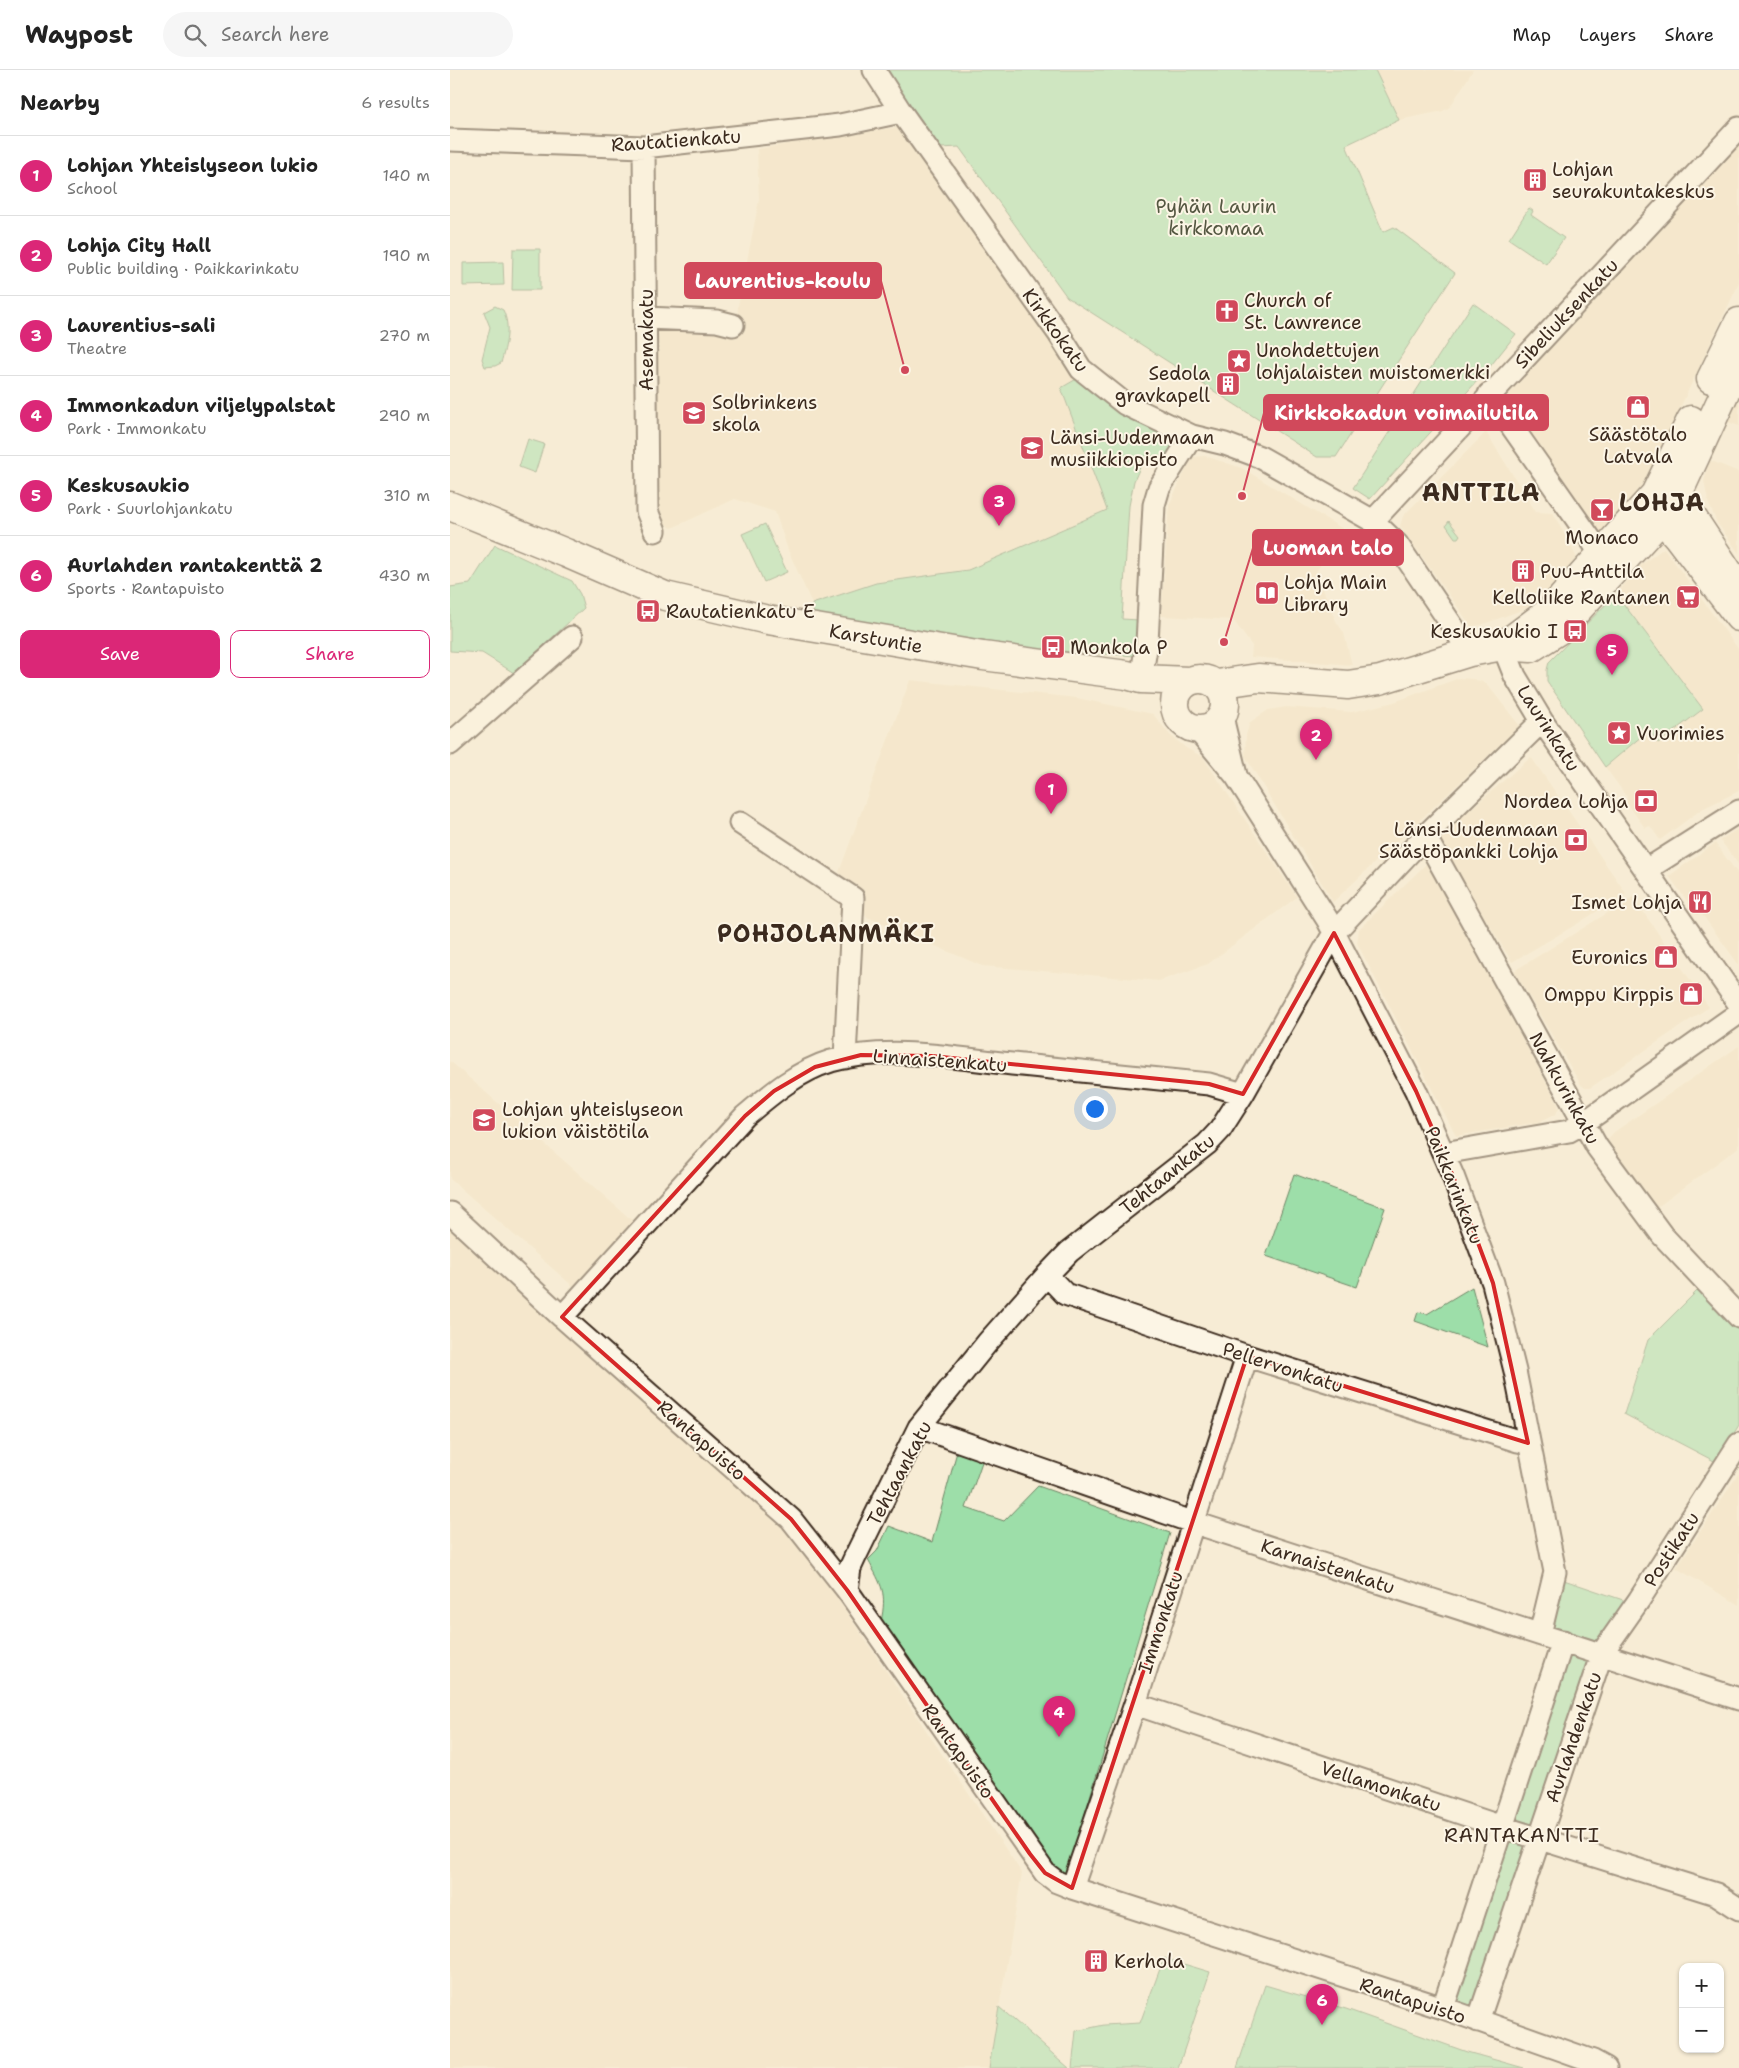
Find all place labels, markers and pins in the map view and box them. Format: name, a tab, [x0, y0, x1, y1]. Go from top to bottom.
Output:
place label: Lohjan seurakuntakeskus	[1552, 157, 1715, 204]
building icon: Lohjan seurakuntakeskus	[1522, 167, 1548, 193]
callout: Laurentius-koulu	[685, 263, 881, 298]
place label: Church of St. Lawrence	[1244, 288, 1362, 335]
church icon: Church of St. Lawrence	[1214, 298, 1240, 324]
place label: Unohdettujen lohjalaisten muistomerkki	[1256, 338, 1490, 385]
place icon: Unohdettujen lohjalaisten muistomerkki	[1226, 348, 1252, 374]
place label: Sedola gravkapell	[1115, 361, 1210, 408]
building icon: Sedola gravkapell	[1215, 371, 1241, 397]
place label: Solbrinkens skola	[712, 390, 817, 437]
shop icon: Säästötalo Latvala	[1625, 394, 1651, 420]
callout: Kirkkokadun voimailutila	[1264, 395, 1548, 430]
school or university icon: Solbrinkens skola	[681, 400, 707, 426]
place label: Säästötalo Latvala	[1589, 422, 1687, 469]
place label: Länsi-Uudenmaan musiikkiopisto	[1050, 425, 1214, 472]
school or university icon: Länsi-Uudenmaan musiikkiopisto	[1019, 435, 1045, 461]
pin: 3	[983, 485, 1015, 526]
bar icon: Monaco	[1589, 497, 1615, 523]
place label: Monaco	[1565, 525, 1639, 550]
callout: Luoman talo	[1253, 530, 1403, 565]
building icon: Puu-Anttila	[1510, 558, 1536, 584]
place label: Puu-Anttila	[1540, 559, 1644, 584]
place label: Lohja Main Library	[1284, 570, 1387, 617]
library icon: Lohja Main Library	[1254, 580, 1280, 606]
supermarket icon: Kelloliike Rantanen	[1675, 584, 1701, 610]
place label: Kelloliike Rantanen	[1492, 585, 1670, 610]
bus stop icon: Rautatienkatu E	[635, 598, 661, 624]
place label: Rautatienkatu E	[666, 599, 815, 624]
bus stop icon: Keskusaukio I	[1562, 618, 1588, 644]
place label: Keskusaukio I	[1430, 619, 1558, 644]
bus stop icon: Monkola P	[1040, 634, 1066, 660]
pin: 5	[1596, 634, 1628, 675]
place label: Monkola P	[1070, 635, 1168, 660]
pin: 2	[1300, 719, 1332, 760]
place icon: Vuorimies	[1606, 720, 1632, 746]
place label: Vuorimies	[1636, 721, 1725, 746]
pin: 1	[1035, 773, 1067, 814]
bank icon: Nordea Lohja	[1633, 788, 1659, 814]
place label: Nordea Lohja	[1504, 789, 1628, 814]
place label: Länsi-Uudenmaan Säästöpankki Lohja	[1379, 817, 1558, 864]
bank icon: Länsi-Uudenmaan Säästöpankki Lohja	[1563, 827, 1589, 853]
restaurant icon: Ismet Lohja	[1687, 889, 1713, 915]
place label: Ismet Lohja	[1572, 890, 1682, 915]
shop icon: Euronics	[1653, 944, 1679, 970]
place label: Euronics	[1571, 945, 1648, 970]
shop icon: Omppu Kirppis	[1678, 981, 1704, 1007]
place label: Omppu Kirppis	[1544, 982, 1674, 1007]
place label: Lohjan yhteislyseon lukion väistötila	[502, 1097, 683, 1144]
school or university icon: Lohjan yhteislyseon lukion väistötila	[471, 1107, 497, 1133]
pin: 4	[1043, 1696, 1075, 1737]
building icon: Kerhola	[1083, 1948, 1109, 1974]
place label: Kerhola	[1114, 1949, 1185, 1974]
pin: 6	[1306, 1984, 1338, 2025]

